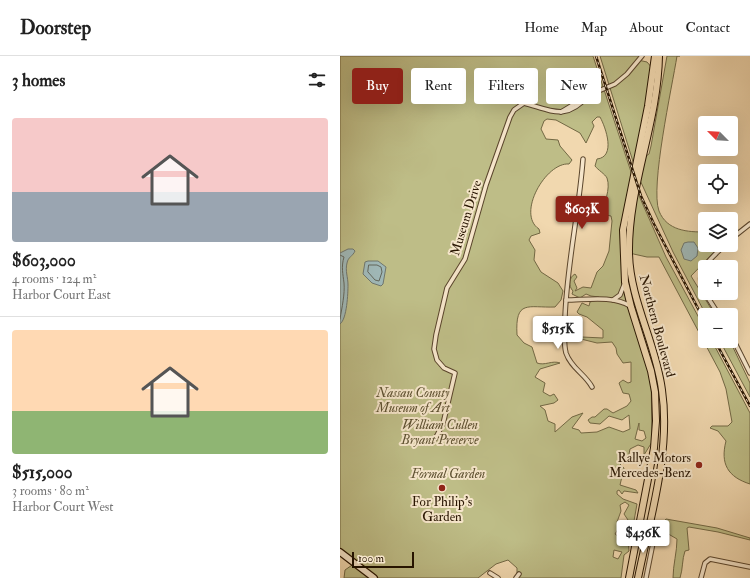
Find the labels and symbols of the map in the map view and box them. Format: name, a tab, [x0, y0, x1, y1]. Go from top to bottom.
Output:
north arrow	[698, 116, 738, 156]
street label: Museum Drive	[447, 178, 485, 258]
pin: $603K	[554, 196, 610, 230]
street label: Northern Boulevard	[636, 273, 679, 380]
pin: $515K	[530, 316, 586, 350]
park label: Nassau County Museum of Art	[375, 385, 451, 416]
park label: William Cullen Bryant Preserve	[400, 417, 479, 448]
place label: Rallye Motors Mercedes-Benz	[609, 450, 692, 481]
marker: Rallye Motors Mercedes-Benz	[694, 460, 704, 470]
park label: Formal Garden	[410, 466, 485, 482]
marker: For Philip's Garden	[437, 483, 447, 493]
place label: For Philip's Garden	[412, 494, 473, 525]
pin: $436K	[615, 520, 671, 554]
scale bar	[352, 550, 414, 569]

